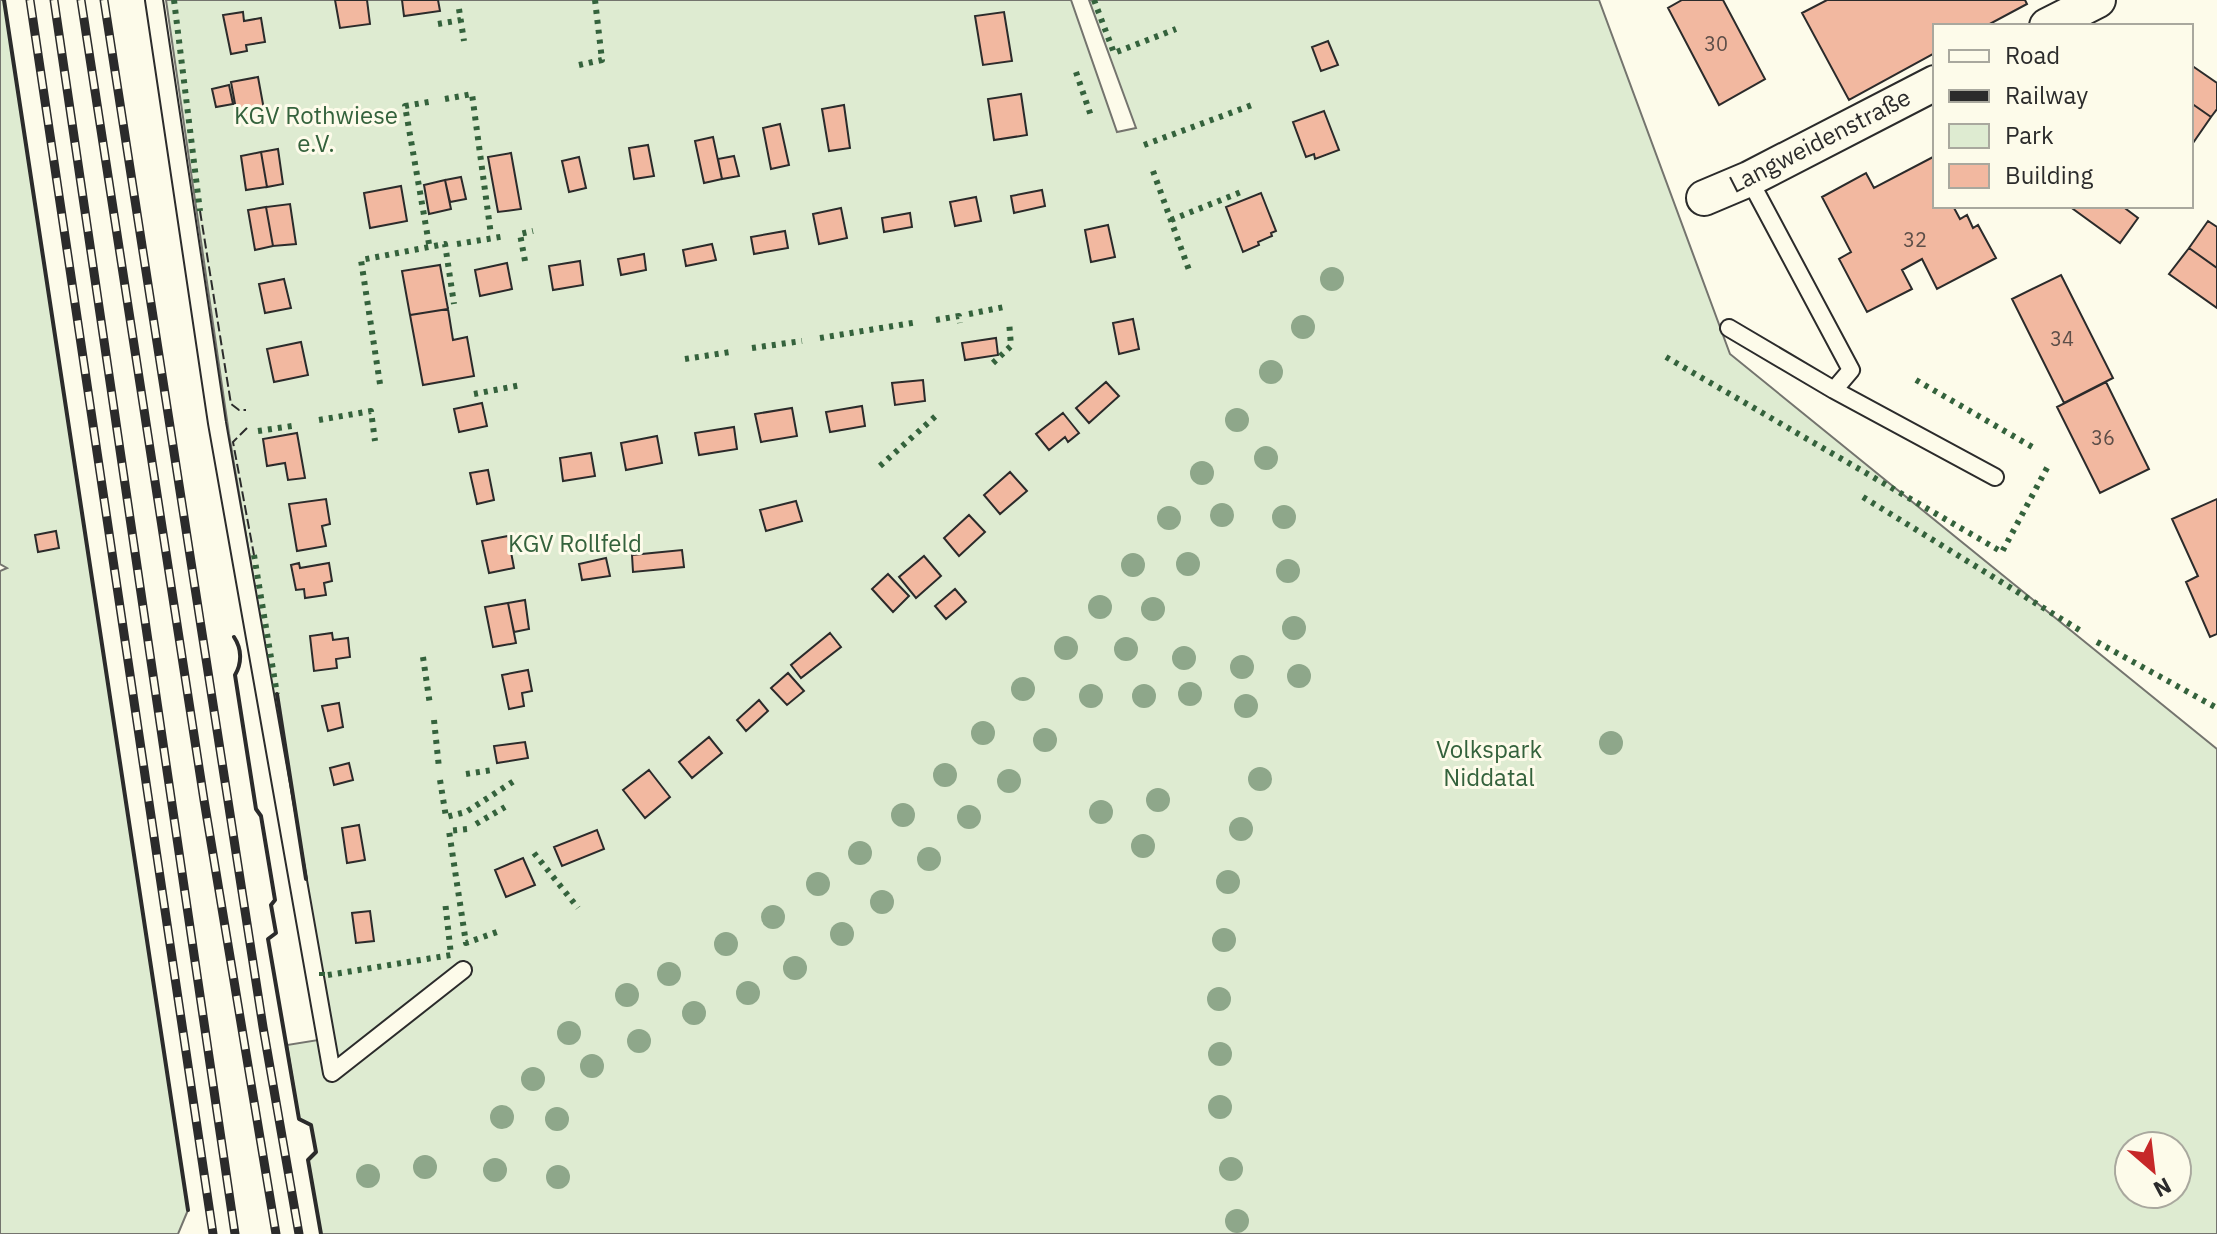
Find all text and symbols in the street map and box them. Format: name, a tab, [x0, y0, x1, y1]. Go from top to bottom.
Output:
legend	[1933, 24, 2193, 208]
house number: 30	[1704, 30, 1728, 57]
text: Road	[2005, 39, 2060, 71]
text: Railway	[2005, 79, 2088, 111]
street label: Langweidenstraße	[1723, 81, 1916, 200]
park label: KGV Rothwiese e.V.	[234, 99, 398, 159]
text: Park	[2005, 119, 2054, 151]
text: Building	[2005, 159, 2093, 191]
house number: 32	[1903, 226, 1927, 253]
house number: 34	[2050, 325, 2074, 352]
house number: 36	[2091, 424, 2115, 451]
park label: KGV Rollfeld	[508, 527, 642, 559]
park label: Volkspark Niddatal	[1436, 733, 1542, 793]
north arrow	[2113, 1130, 2193, 1210]
text: N	[2149, 1172, 2176, 1205]

